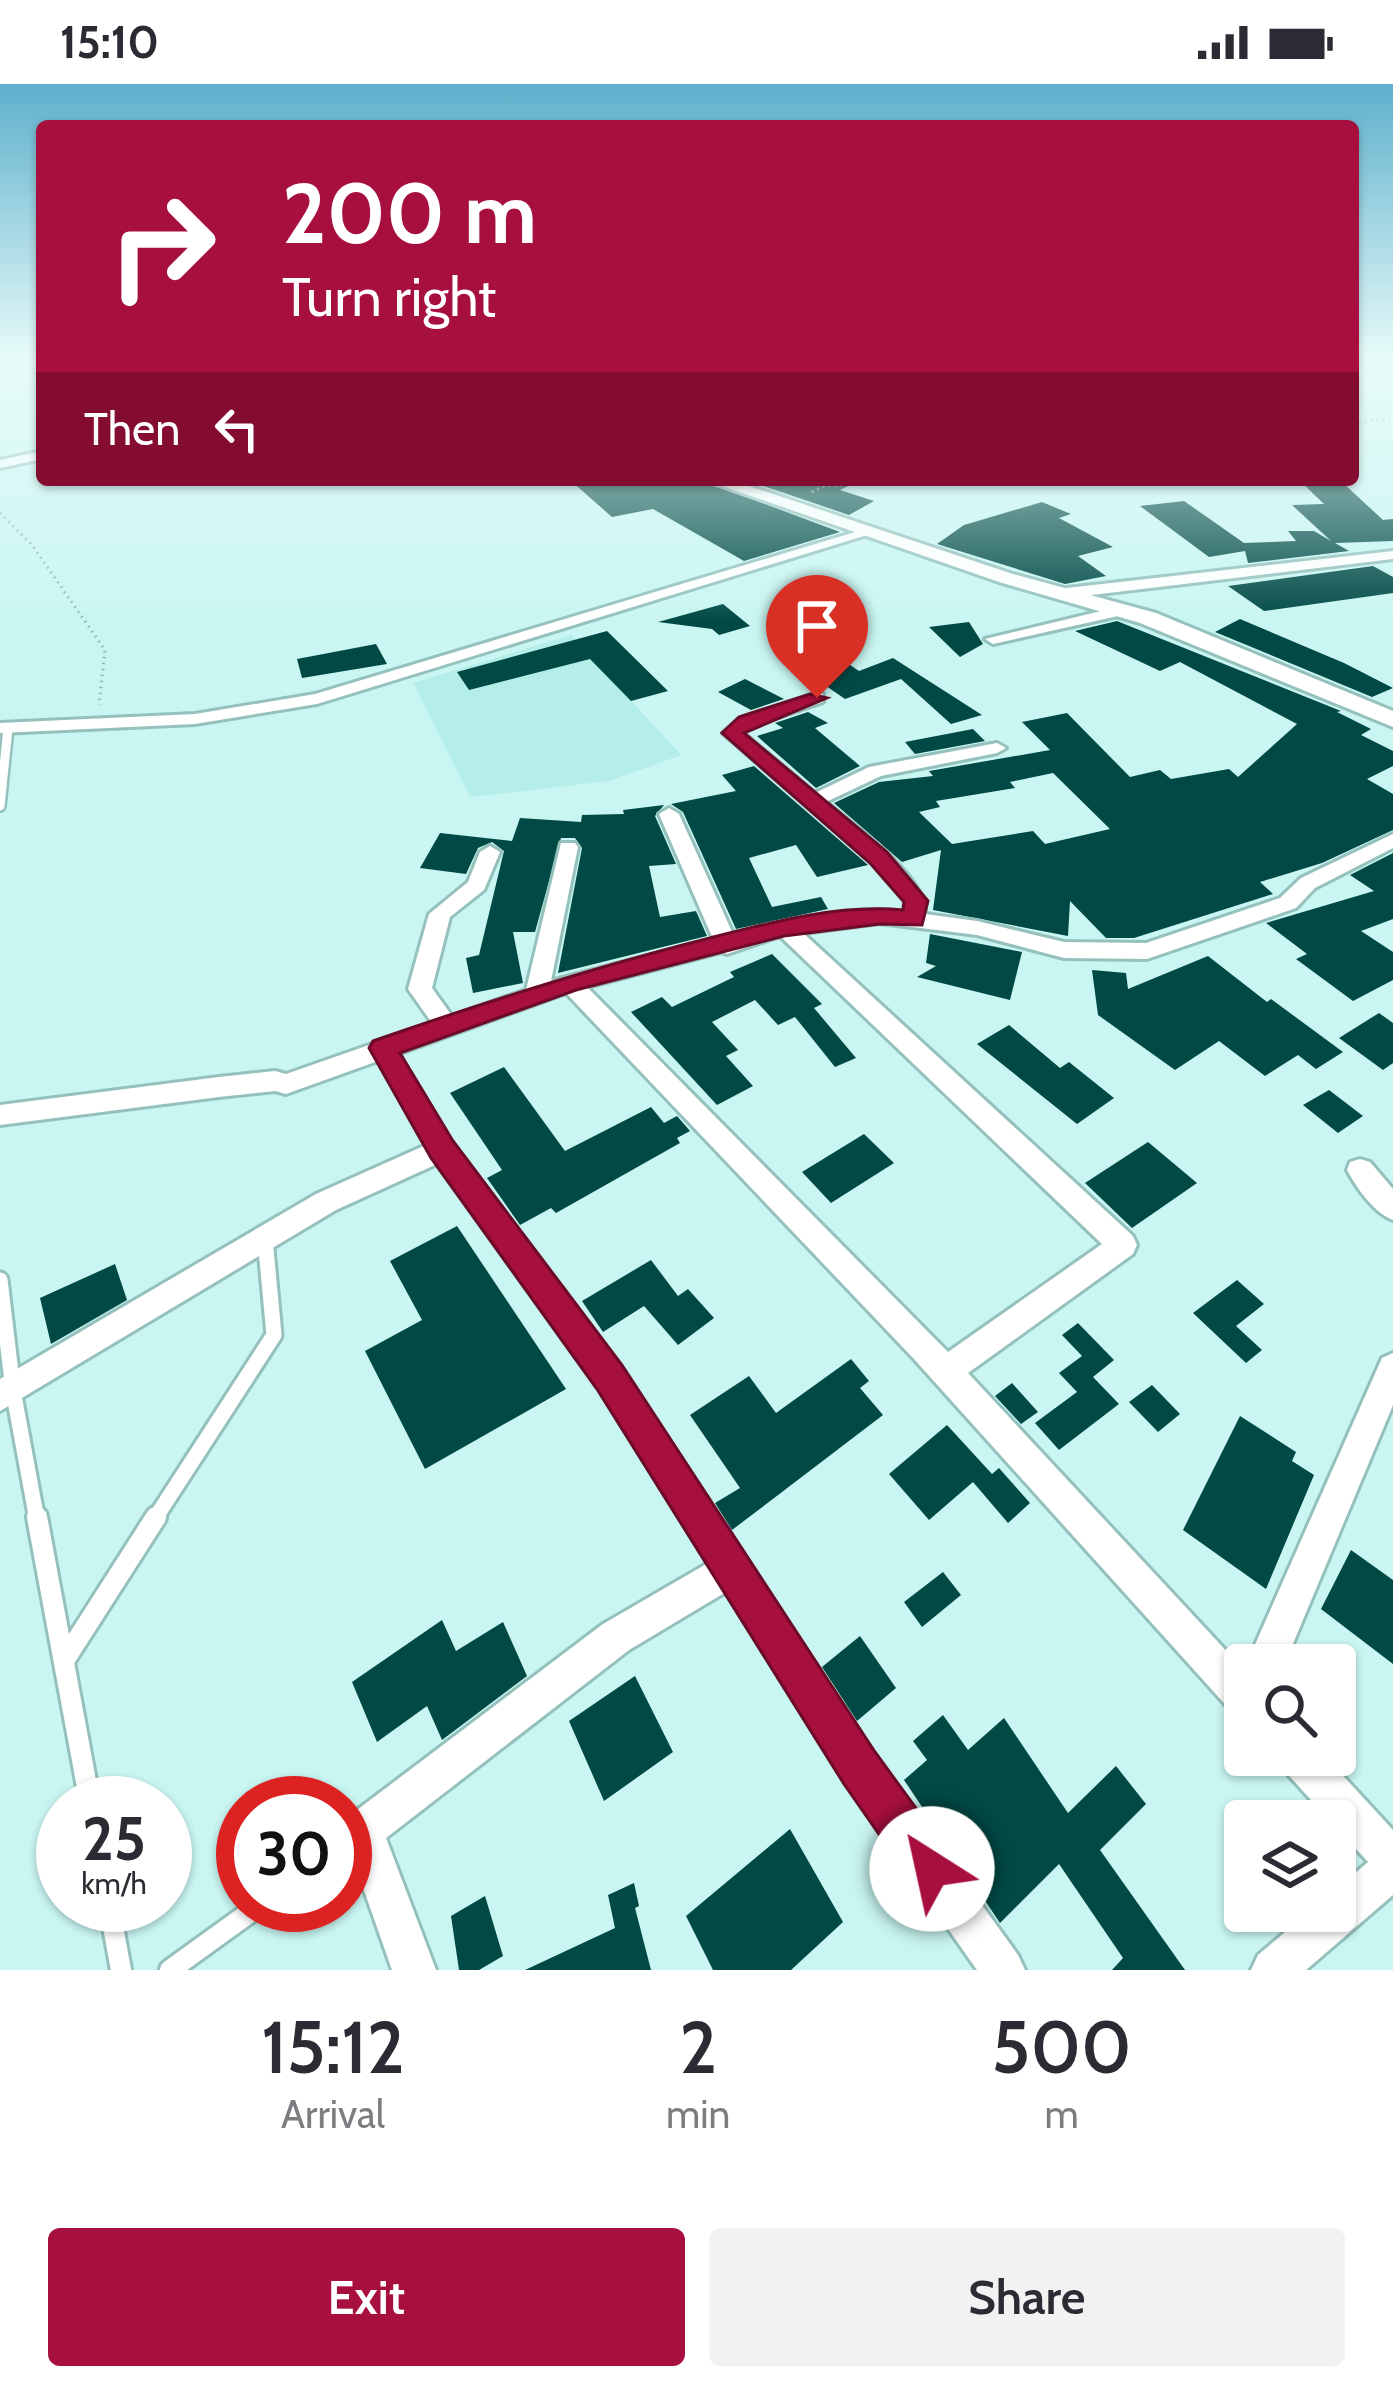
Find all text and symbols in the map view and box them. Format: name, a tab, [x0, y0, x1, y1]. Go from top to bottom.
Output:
text: 15:10	[60, 15, 159, 69]
text: 200 m	[282, 162, 537, 264]
icon: right	[84, 168, 240, 324]
text: Turn right	[282, 264, 496, 330]
icon: left	[204, 396, 270, 462]
text: Then	[84, 402, 180, 456]
pin	[766, 575, 868, 698]
icon: arrive	[784, 593, 850, 659]
map controls	[1224, 1644, 1356, 1932]
button: search	[1224, 1644, 1356, 1776]
speed limit sign: 30	[216, 1776, 372, 1932]
button: layers	[1224, 1800, 1356, 1932]
text: 25	[82, 1802, 146, 1875]
position arrow	[869, 1806, 995, 1932]
text: km/h	[81, 1865, 147, 1902]
text: 15:12	[261, 2004, 405, 2091]
text: 2	[679, 2004, 717, 2091]
text: 500	[992, 2004, 1132, 2091]
text: Arrival	[281, 2090, 385, 2138]
text: min	[666, 2090, 730, 2138]
text: m	[1045, 2090, 1079, 2138]
button: Exit	[48, 2228, 685, 2366]
button: Share	[709, 2228, 1345, 2366]

